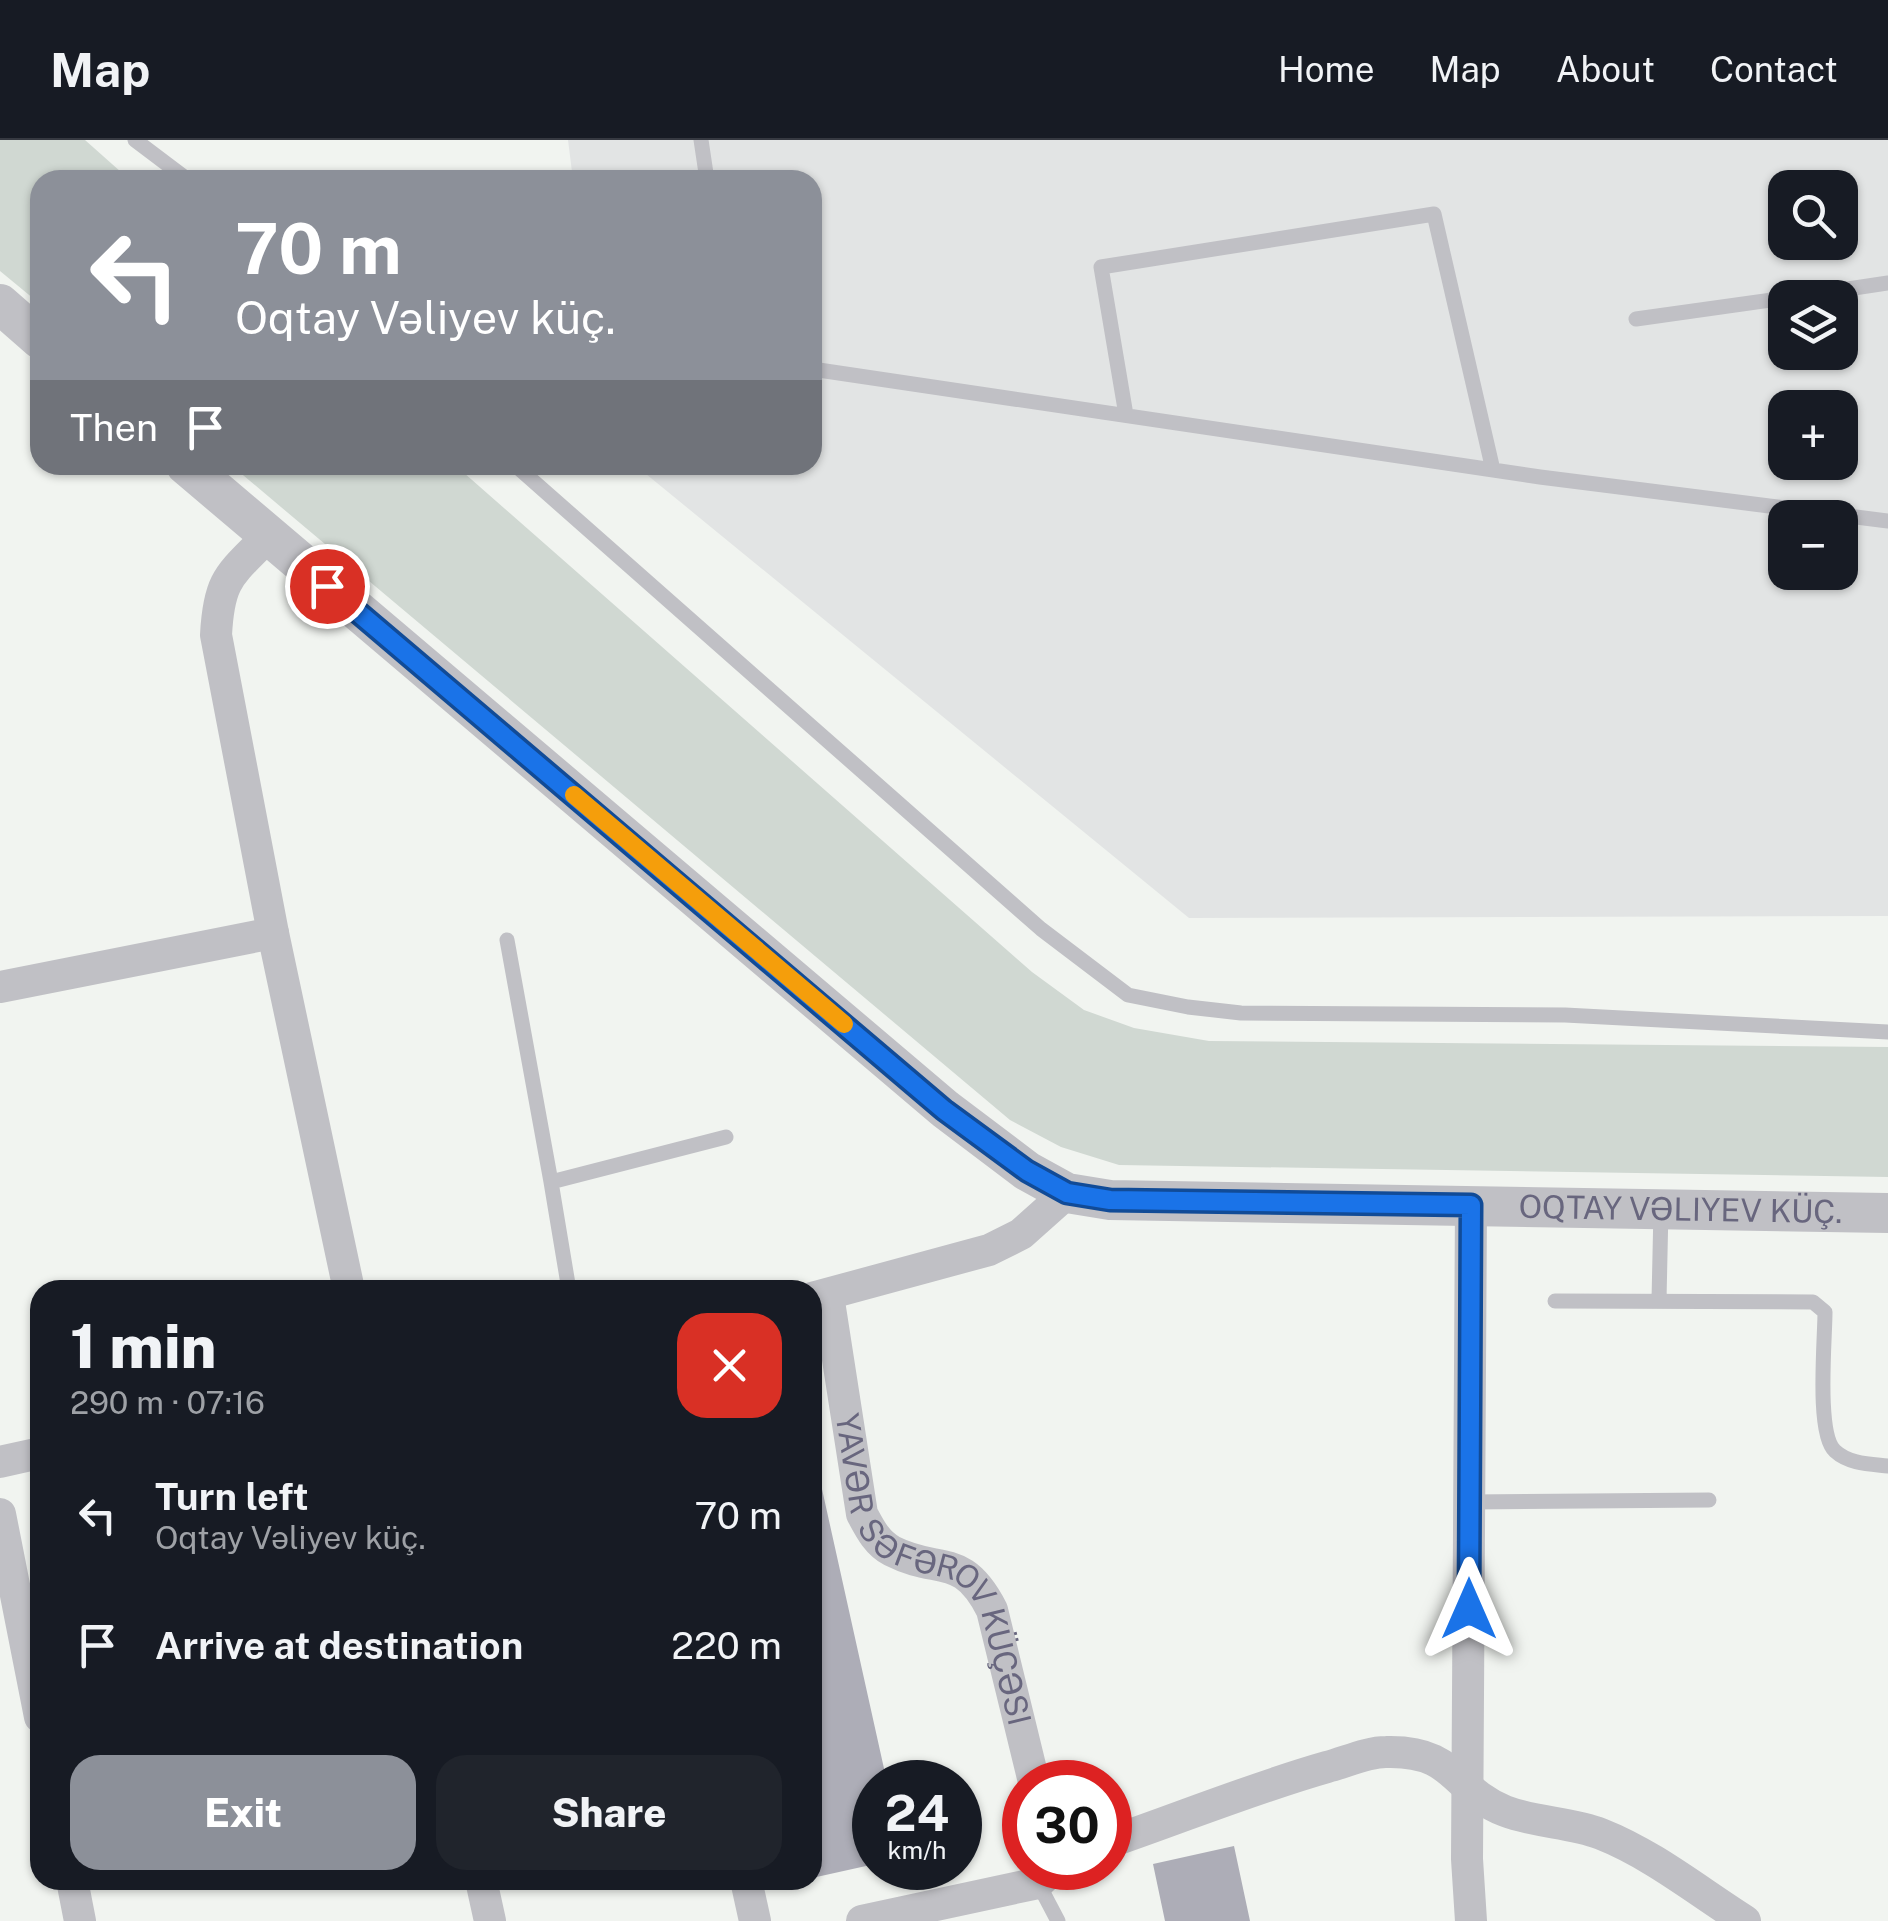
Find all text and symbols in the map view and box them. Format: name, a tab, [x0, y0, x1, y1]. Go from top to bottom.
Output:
text: Map	[50, 41, 150, 98]
text: Home	[1278, 49, 1375, 90]
text: Map	[1430, 49, 1501, 90]
text: About	[1556, 49, 1655, 90]
text: Contact	[1710, 49, 1838, 90]
map controls	[1768, 170, 1858, 590]
button: search	[1768, 170, 1858, 260]
text: 70 m	[235, 207, 402, 290]
icon: left	[70, 210, 200, 340]
button: layers	[1768, 280, 1858, 370]
text: Oqtay Vəliyev küç.	[235, 291, 616, 344]
button: +	[1768, 390, 1858, 480]
icon: arrive	[178, 400, 233, 455]
text: Then	[70, 405, 158, 450]
button: −	[1768, 500, 1858, 590]
pin	[285, 544, 370, 629]
icon: arrive	[300, 559, 355, 614]
street label: OQTAY VƏLIYEV KÜÇ.	[1518, 1188, 1843, 1230]
text: 1 min	[70, 1311, 217, 1382]
button: close	[677, 1313, 782, 1418]
text: 290 m · 07:16	[70, 1384, 265, 1421]
street label: YAVƏR SƏFƏROV KÜÇƏSI	[829, 1411, 1038, 1729]
text: Turn left	[155, 1474, 309, 1519]
icon: left	[70, 1488, 125, 1543]
text: 70 m	[695, 1493, 782, 1538]
text: Oqtay Vəliyev küç.	[155, 1519, 426, 1556]
position arrow	[1417, 1557, 1521, 1661]
icon: arrive	[70, 1618, 125, 1673]
text: Arrive at destination	[155, 1623, 523, 1668]
text: 220 m	[671, 1623, 782, 1668]
button: Exit	[70, 1755, 416, 1870]
button: Share	[436, 1755, 782, 1870]
speed limit sign: 30	[1002, 1760, 1132, 1890]
text: 24	[885, 1783, 949, 1842]
text: km/h	[888, 1835, 946, 1865]

